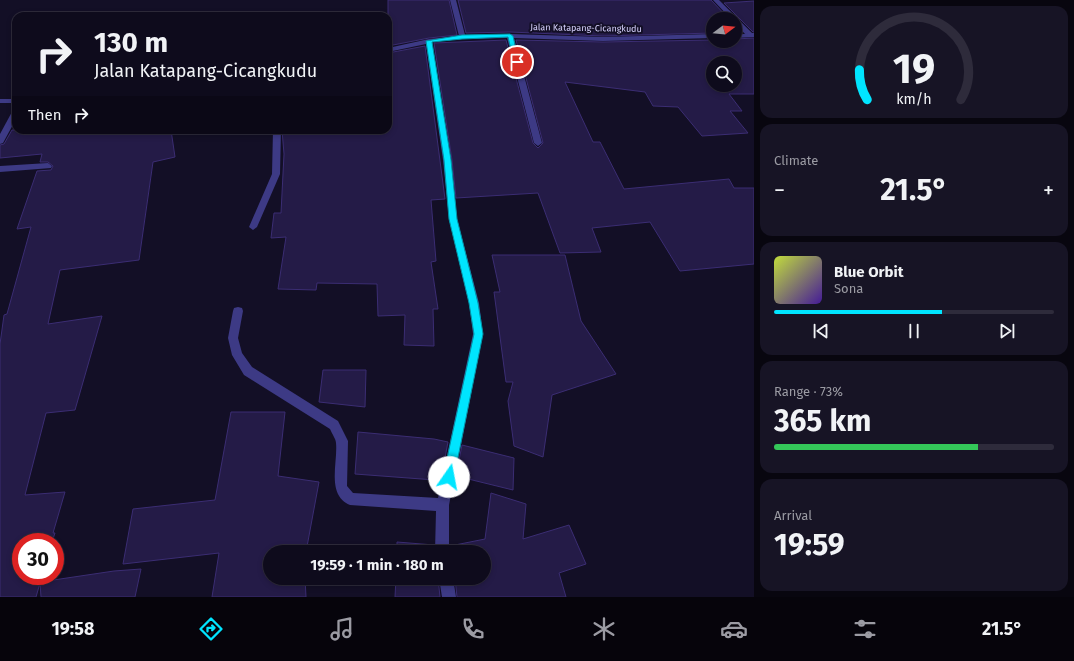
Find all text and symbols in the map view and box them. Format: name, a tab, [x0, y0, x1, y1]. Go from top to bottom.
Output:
north arrow	[706, 12, 742, 48]
map controls	[706, 12, 742, 92]
street label: Jalan Katapang-Cicangkudu	[530, 22, 642, 34]
text: 130 m	[94, 26, 168, 59]
icon: right	[28, 28, 80, 80]
text: 19	[893, 44, 935, 94]
pin	[500, 45, 534, 79]
icon: arrive	[506, 51, 528, 73]
button: search	[706, 56, 742, 92]
text: Jalan Katapang-Cicangkudu	[94, 60, 317, 82]
text: km/h	[896, 91, 932, 108]
icon: right	[70, 104, 92, 126]
text: Then	[28, 106, 62, 124]
text: Climate	[774, 153, 818, 168]
text: 21.5°	[880, 172, 948, 208]
text: −	[774, 177, 785, 204]
text: +	[1043, 177, 1054, 204]
text: Blue Orbit	[834, 263, 903, 281]
text: Sona	[834, 281, 863, 296]
icon: previous	[810, 320, 832, 342]
icon: pause	[903, 320, 925, 342]
icon: next	[996, 320, 1018, 342]
text: Range · 73%	[774, 384, 843, 399]
text: 365 km	[774, 403, 871, 439]
position arrow	[428, 456, 470, 498]
text: Arrival	[774, 508, 812, 523]
text: 19:59	[774, 527, 845, 563]
speed limit sign: 30	[12, 533, 64, 585]
text: 19:59 · 1 min · 180 m	[310, 556, 444, 574]
icon: directions	[197, 615, 225, 643]
icon: music	[328, 615, 356, 643]
icon: phone	[459, 615, 487, 643]
icon: climate	[590, 615, 618, 643]
icon: car	[720, 615, 748, 643]
icon: filters	[851, 615, 879, 643]
text: 19:58	[51, 618, 94, 640]
text: 21.5°	[982, 618, 1023, 640]

